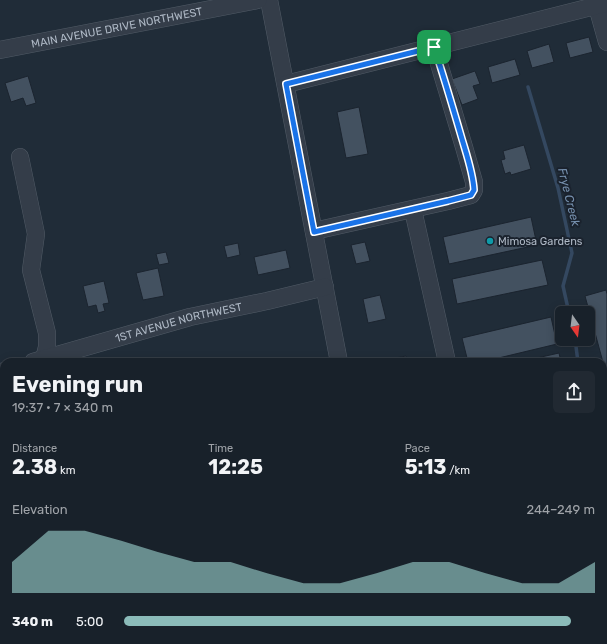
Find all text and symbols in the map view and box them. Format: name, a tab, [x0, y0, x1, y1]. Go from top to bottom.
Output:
street label: MAIN AVENUE DRIVE NORTHWEST	[30, 5, 204, 51]
pin	[417, 30, 451, 64]
icon: arrive	[423, 36, 445, 58]
water label: Frye Creek	[555, 166, 583, 228]
place label: Mimosa Gardens	[498, 235, 583, 248]
marker: Mimosa Gardens	[485, 236, 495, 246]
street label: 1ST AVENUE NORTHWEST	[114, 300, 244, 345]
north arrow	[555, 306, 595, 346]
map controls	[555, 306, 595, 346]
text: Evening run	[12, 371, 143, 398]
button: share	[553, 371, 595, 413]
text: 19:37 · 7 × 340 m	[12, 400, 113, 415]
text: Distance	[12, 442, 57, 455]
text: Time	[208, 442, 233, 455]
text: Pace	[405, 442, 430, 455]
text: 2.38	[12, 455, 57, 479]
text: 12:25	[208, 455, 263, 479]
text: 5:13	[405, 455, 447, 479]
text: km	[57, 464, 76, 477]
text: /km	[447, 464, 470, 477]
text: Elevation	[12, 502, 68, 517]
text: 244–249 m	[526, 502, 595, 517]
text: 340 m	[12, 614, 53, 629]
text: 5:00	[76, 614, 104, 629]

